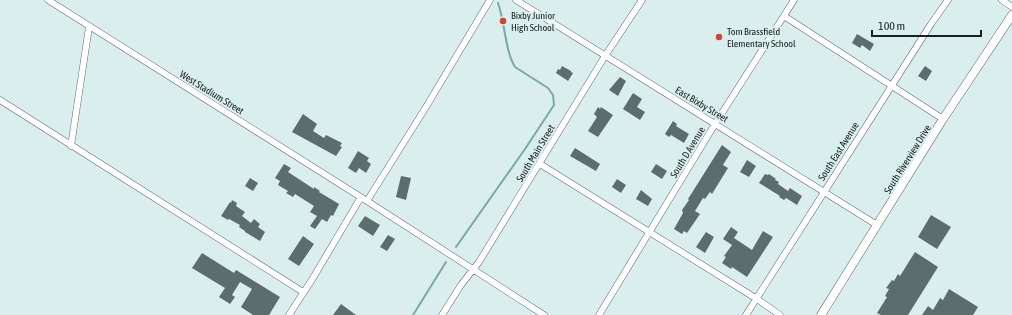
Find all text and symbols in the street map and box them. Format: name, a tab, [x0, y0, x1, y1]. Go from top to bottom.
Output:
place label: Bixby Junior High School	[511, 10, 556, 33]
scale bar	[872, 12, 981, 38]
marker: Bixby Junior High School	[498, 16, 508, 26]
text: 100 m	[878, 19, 905, 33]
place label: Tom Brassfield Elementary School	[727, 26, 796, 49]
marker: Tom Brassfield Elementary School	[714, 32, 724, 42]
street label: West Stadium Street	[178, 68, 246, 117]
street label: East Bixby Street	[673, 84, 730, 125]
street label: South East Avenue	[816, 119, 861, 183]
street label: South Riverview Drive	[882, 122, 933, 196]
street label: South Main Street	[514, 123, 557, 184]
street label: South D Avenue	[668, 124, 707, 180]

